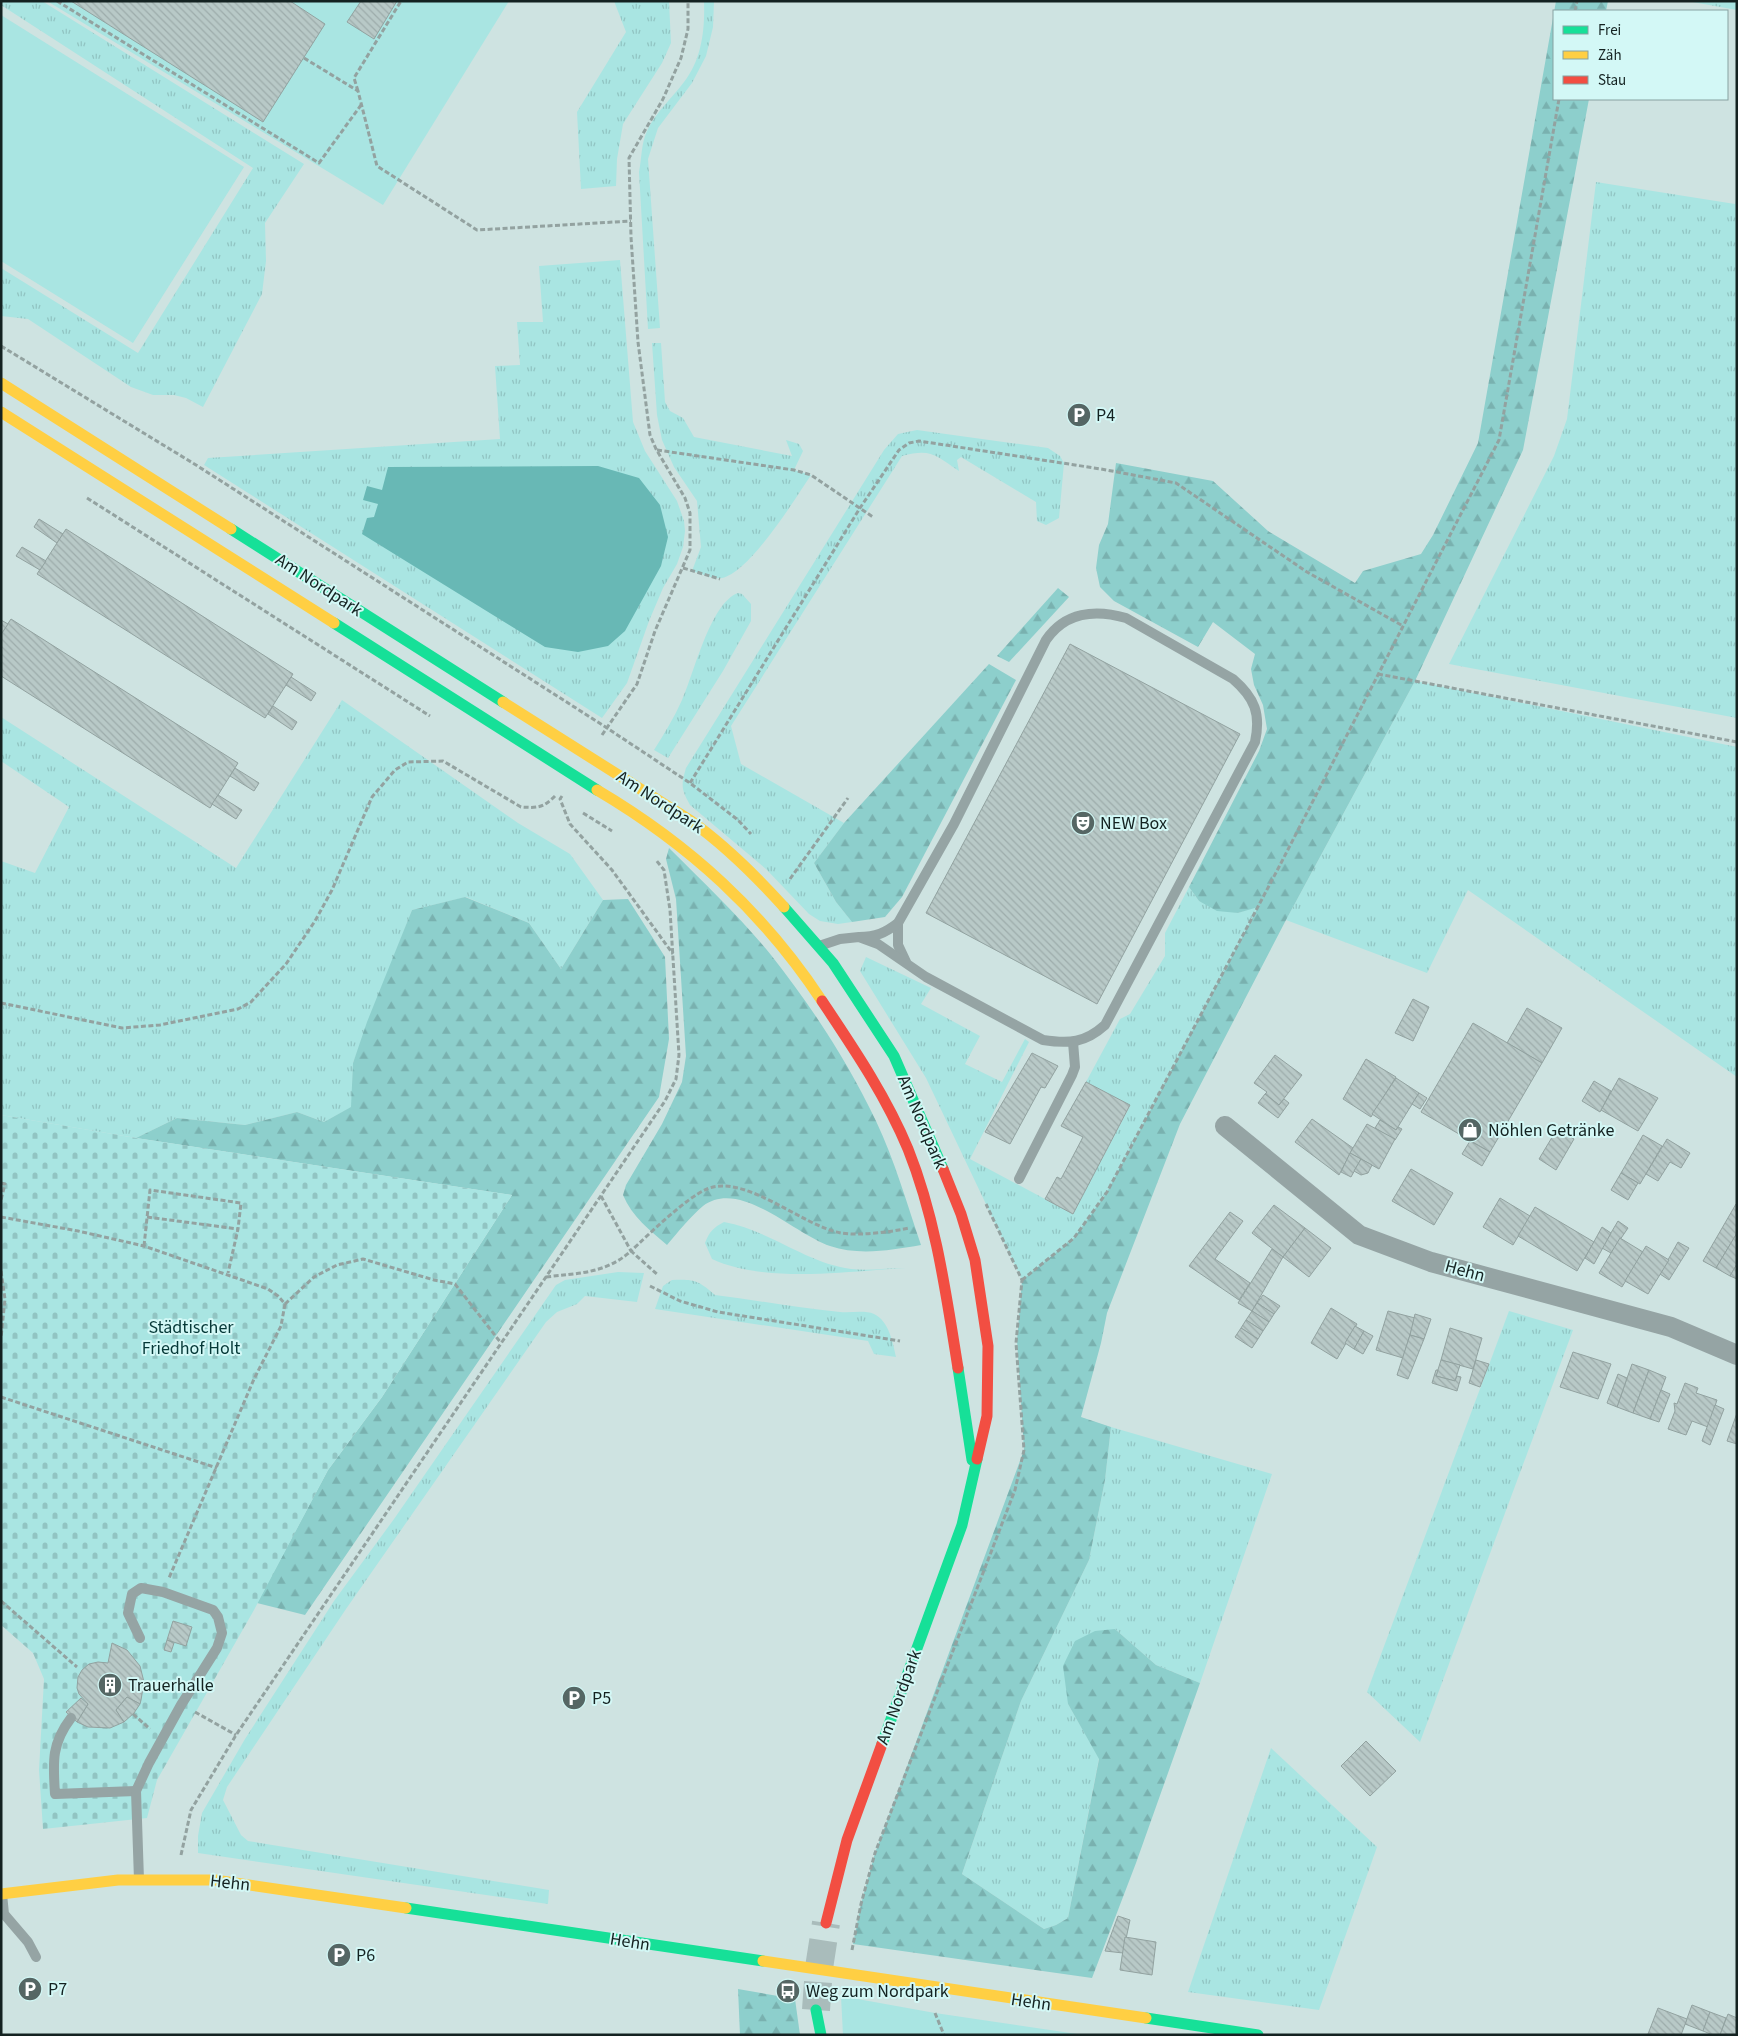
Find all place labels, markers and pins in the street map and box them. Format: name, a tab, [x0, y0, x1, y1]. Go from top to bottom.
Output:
parking icon: P4	[1066, 402, 1092, 428]
place label: P4	[1096, 403, 1115, 428]
theatre icon: NEW Box	[1070, 810, 1096, 836]
place label: NEW Box	[1100, 811, 1167, 836]
shop icon: Nöhlen Getränke	[1457, 1117, 1483, 1143]
place label: Nöhlen Getränke	[1488, 1118, 1614, 1143]
building icon: Trauerhalle	[97, 1672, 123, 1698]
place label: Trauerhalle	[128, 1673, 214, 1698]
parking icon: P5	[561, 1685, 587, 1711]
place label: P5	[592, 1686, 611, 1711]
parking icon: P6	[326, 1942, 352, 1968]
place label: P6	[356, 1943, 375, 1968]
parking icon: P7	[17, 1976, 43, 2002]
place label: P7	[48, 1977, 67, 2002]
bus stop icon: Weg zum Nordpark	[775, 1978, 801, 2004]
place label: Weg zum Nordpark	[806, 1979, 949, 2004]

